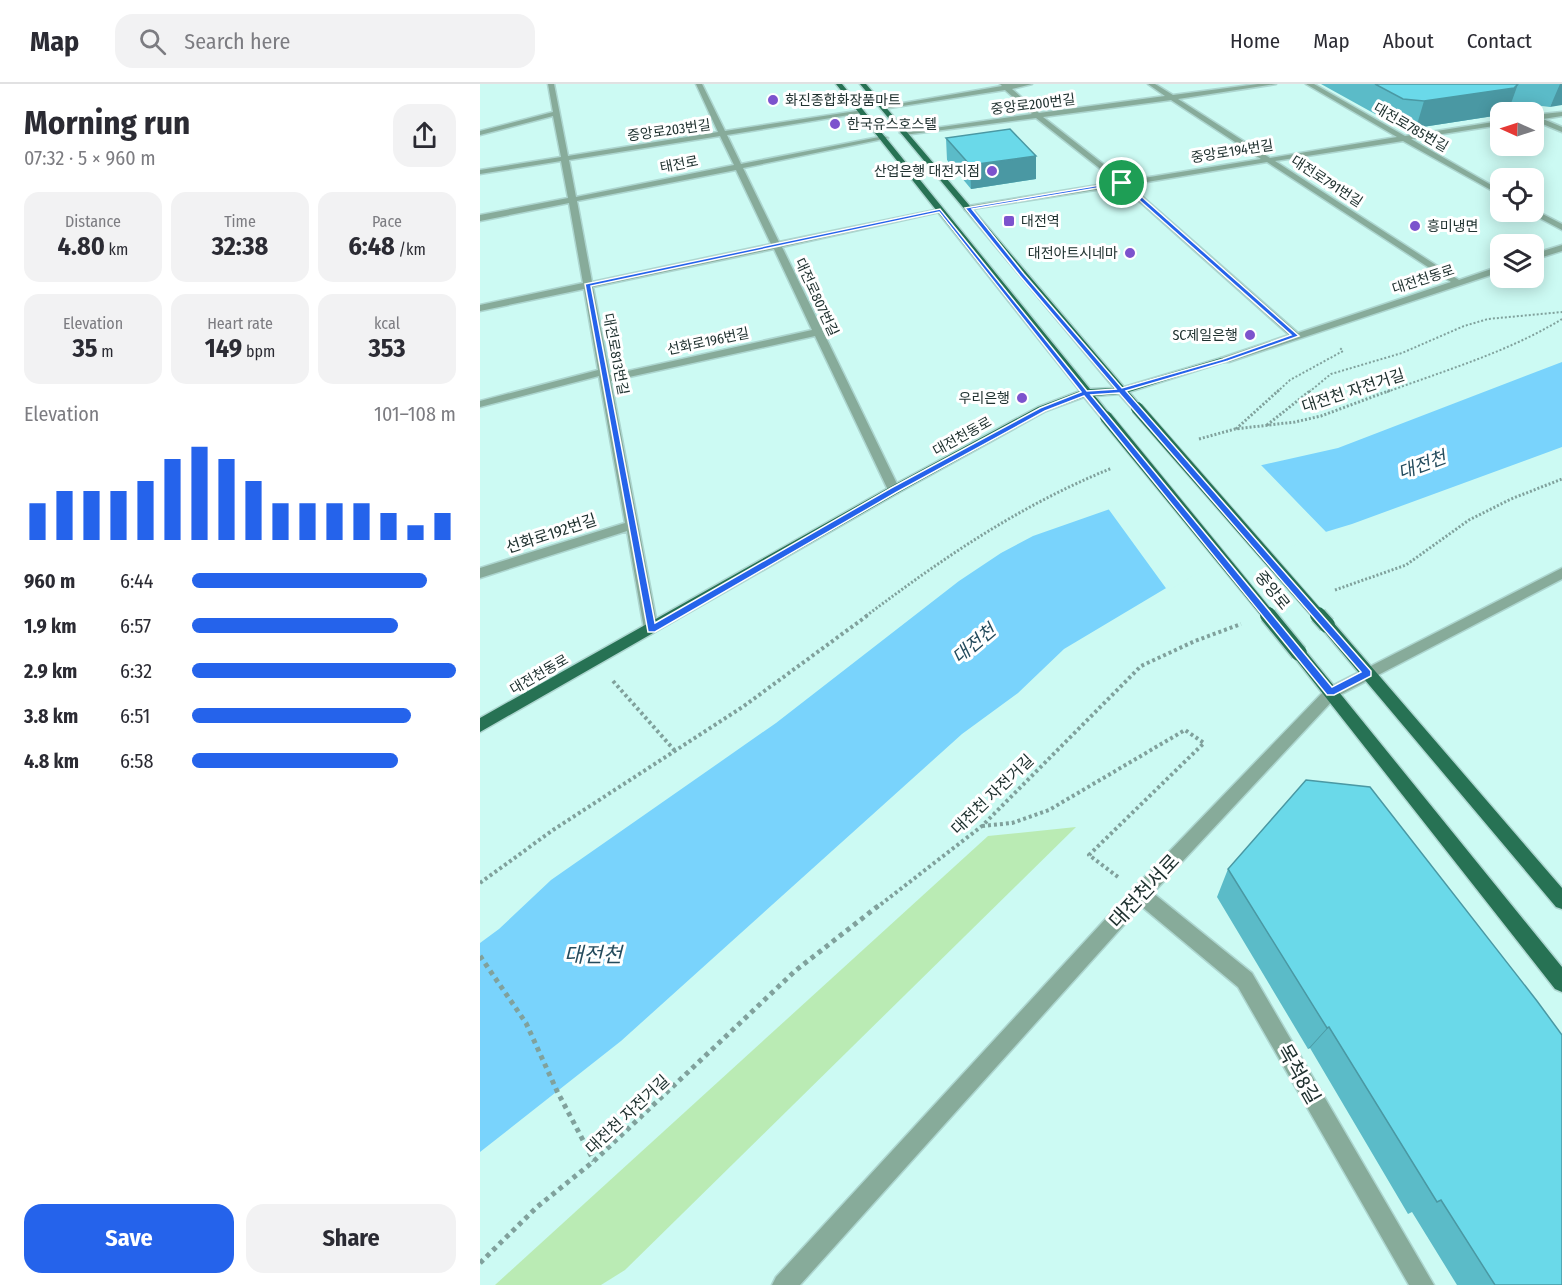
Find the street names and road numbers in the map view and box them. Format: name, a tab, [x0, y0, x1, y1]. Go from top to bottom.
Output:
street label: 중앙로200번길	[990, 91, 1076, 118]
street label: 대전로785번길	[1370, 99, 1451, 156]
street label: 중앙로203번길	[626, 116, 712, 145]
street label: 중앙로194번길	[1190, 137, 1275, 166]
street label: 태전로	[659, 152, 700, 177]
street label: 대전로791번길	[1288, 152, 1366, 211]
street label: 대전로807번길	[791, 255, 842, 339]
street label: 대전천동로	[1390, 261, 1457, 298]
street label: 대전로813번길	[599, 312, 632, 396]
street label: 선화로196번길	[665, 324, 751, 358]
street label: 대전천 자전거길	[1299, 365, 1407, 416]
street label: 대전천동로	[930, 413, 995, 459]
street label: 선화로192번길	[503, 510, 599, 557]
street label: 중앙로	[1251, 567, 1294, 614]
street label: 대전천동로	[507, 651, 571, 698]
street label: 대전천 자전거길	[947, 750, 1037, 838]
street label: 대전천서로	[1104, 849, 1184, 933]
street label: 목척8길	[1272, 1040, 1326, 1108]
street label: 대전천 자전거길	[582, 1071, 673, 1158]

